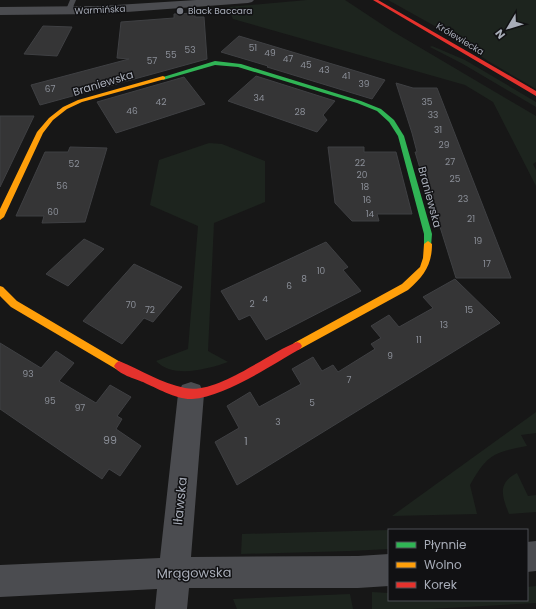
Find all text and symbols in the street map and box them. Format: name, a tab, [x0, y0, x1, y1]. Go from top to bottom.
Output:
street label: Warmińska	[74, 3, 126, 17]
place label: Black Baccara	[188, 5, 252, 17]
marker: Black Baccara	[175, 6, 185, 16]
north arrow	[488, 8, 528, 48]
street label: Królewiecka	[434, 20, 486, 58]
text: N	[491, 26, 509, 42]
house number: 51	[249, 42, 257, 54]
house number: 53	[185, 44, 195, 56]
house number: 49	[264, 47, 276, 59]
house number: 55	[165, 49, 177, 61]
house number: 47	[283, 53, 293, 65]
house number: 57	[147, 55, 157, 67]
house number: 45	[300, 59, 312, 71]
house number: 43	[319, 64, 329, 76]
street label: Braniewska	[71, 66, 135, 100]
house number: 41	[342, 70, 350, 82]
house number: 39	[359, 78, 370, 90]
house number: 67	[45, 83, 55, 95]
house number: 34	[254, 92, 265, 104]
house number: 42	[156, 96, 166, 108]
house number: 35	[422, 96, 433, 108]
house number: 46	[126, 105, 138, 117]
house number: 28	[295, 106, 306, 118]
house number: 33	[428, 109, 438, 121]
house number: 31	[434, 124, 442, 136]
house number: 29	[439, 139, 450, 151]
house number: 27	[445, 156, 455, 168]
house number: 22	[355, 157, 365, 169]
house number: 52	[69, 158, 79, 170]
street label: Braniewska	[414, 165, 446, 229]
house number: 20	[357, 169, 368, 181]
house number: 25	[450, 173, 461, 185]
house number: 56	[56, 180, 68, 192]
house number: 18	[361, 181, 370, 193]
house number: 23	[458, 193, 468, 205]
house number: 16	[363, 194, 372, 206]
house number: 60	[47, 206, 59, 218]
house number: 14	[366, 208, 375, 220]
house number: 21	[467, 213, 475, 225]
house number: 19	[474, 235, 483, 247]
house number: 17	[483, 258, 491, 270]
house number: 10	[317, 265, 326, 277]
house number: 8	[301, 273, 307, 285]
house number: 6	[286, 280, 292, 292]
house number: 4	[262, 293, 268, 305]
house number: 2	[249, 298, 255, 310]
house number: 70	[126, 299, 137, 311]
house number: 72	[145, 304, 155, 316]
house number: 15	[465, 304, 474, 316]
house number: 13	[440, 319, 448, 331]
house number: 11	[416, 334, 422, 346]
house number: 9	[387, 350, 393, 362]
house number: 93	[23, 368, 33, 380]
house number: 7	[347, 374, 352, 386]
house number: 95	[44, 395, 56, 407]
house number: 5	[309, 397, 315, 409]
house number: 97	[75, 402, 85, 414]
house number: 3	[275, 416, 281, 428]
house number: 99	[103, 432, 117, 448]
house number: 1	[244, 433, 248, 449]
street label: Iławska	[168, 476, 192, 526]
legend	[388, 529, 528, 601]
text: Płynnie	[424, 536, 466, 553]
text: Wolno	[424, 556, 462, 573]
street label: Mrągowska	[156, 563, 232, 583]
text: Korek	[424, 576, 458, 593]

